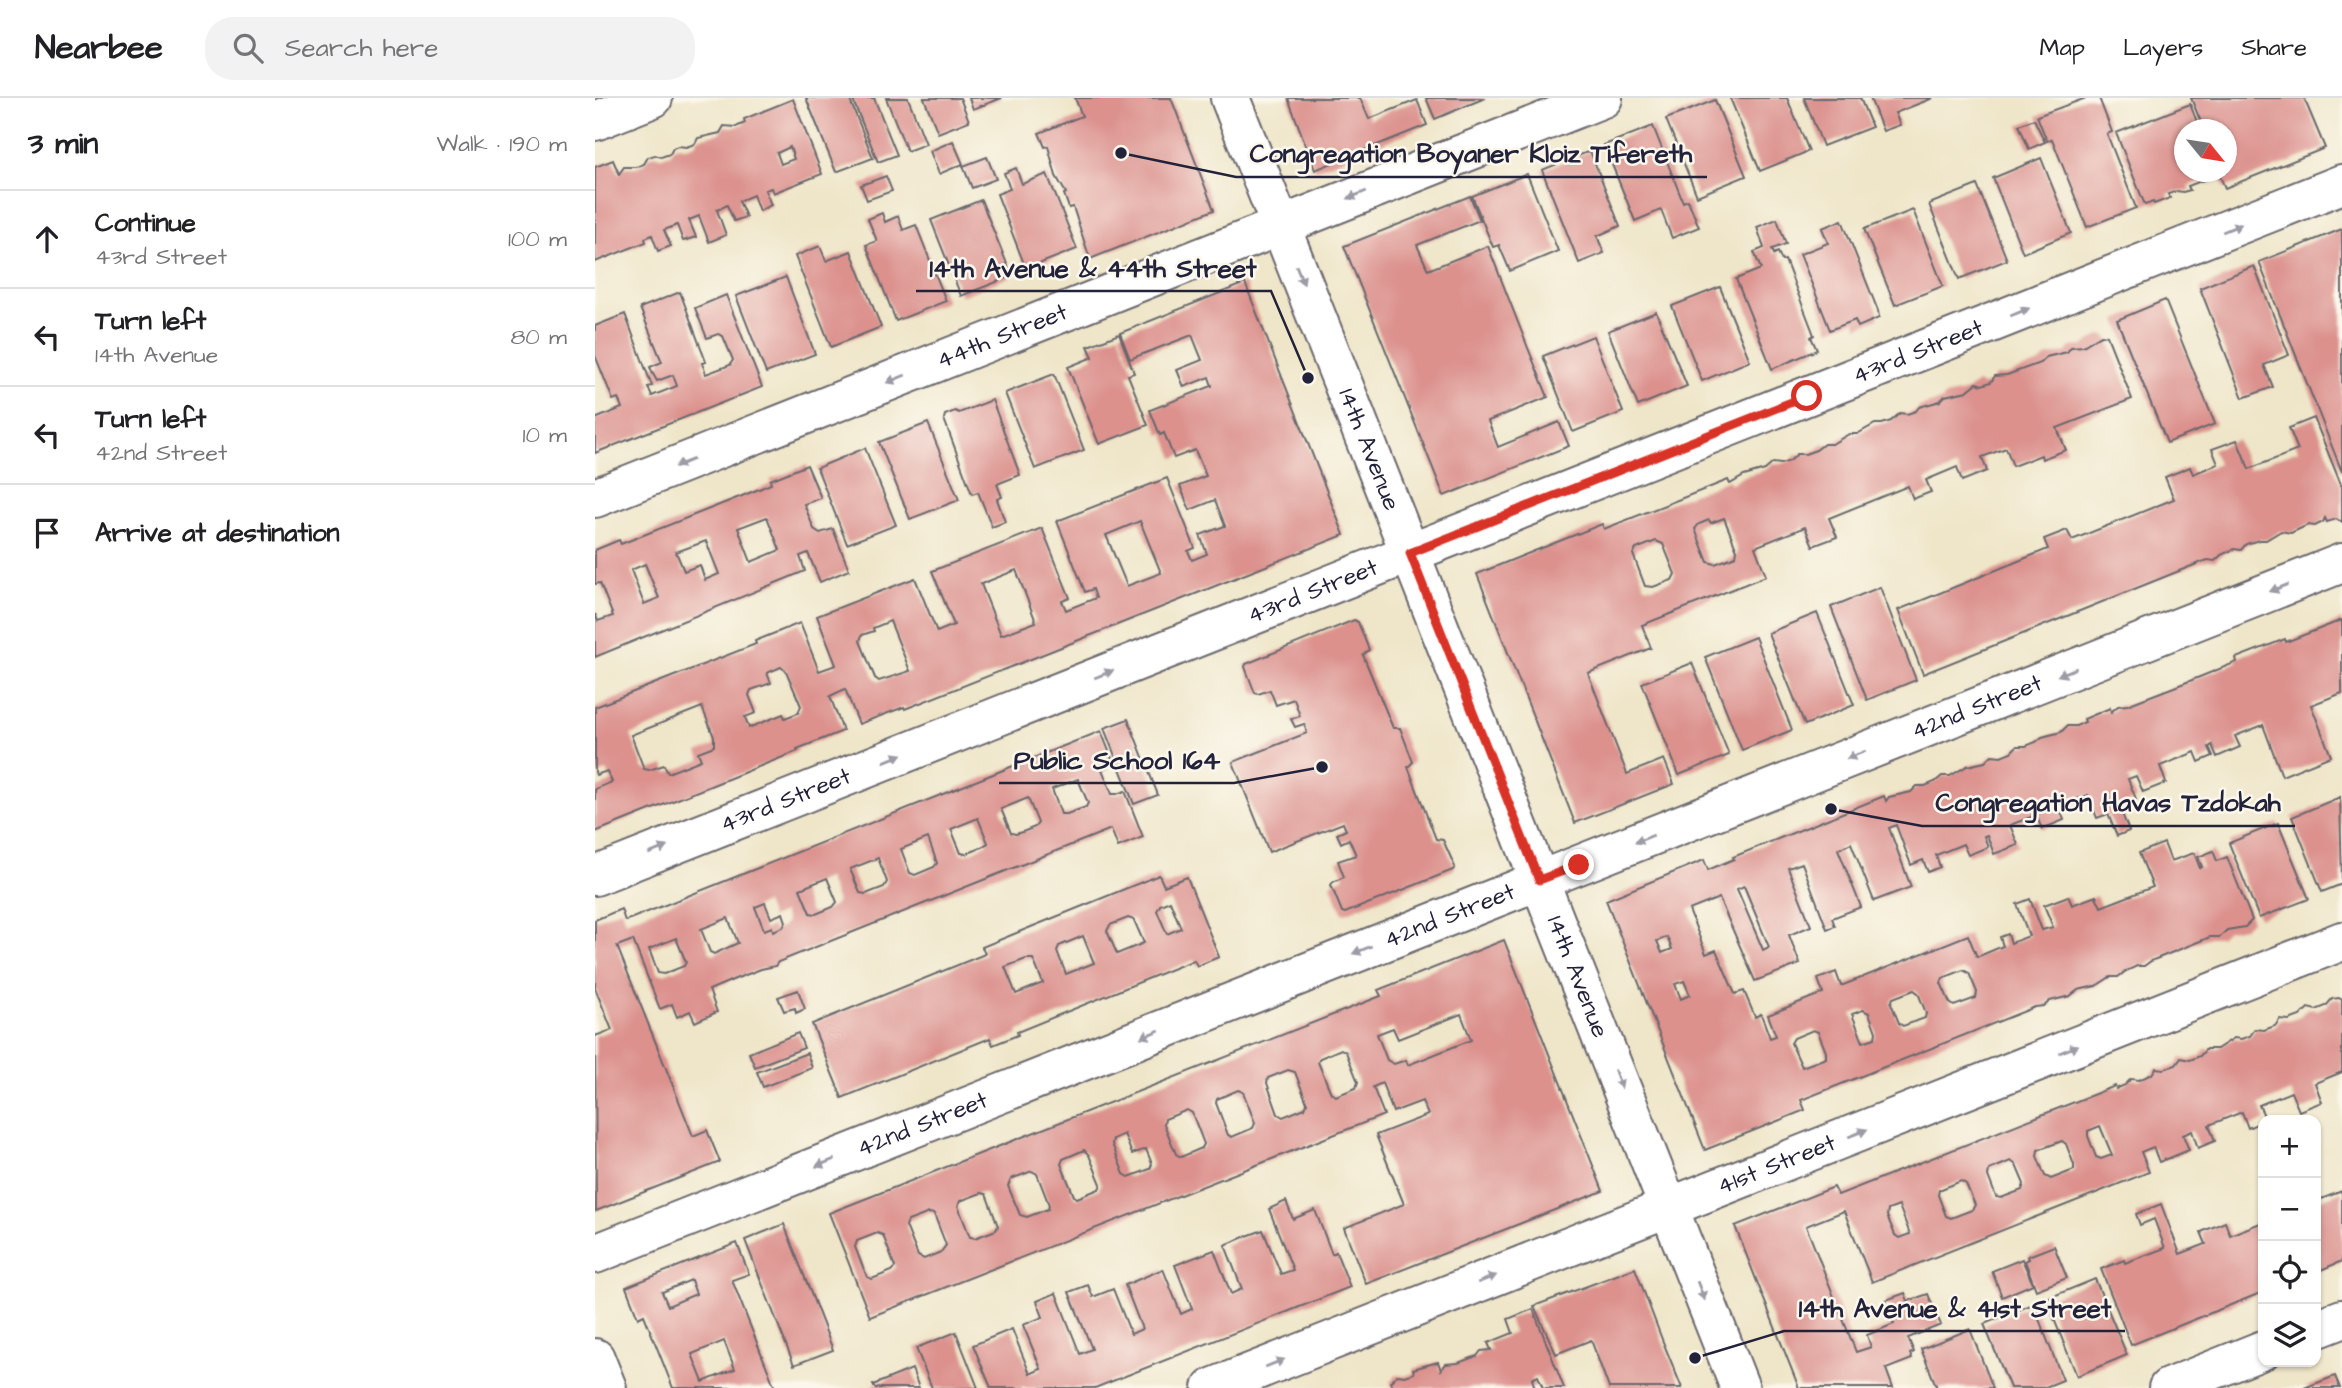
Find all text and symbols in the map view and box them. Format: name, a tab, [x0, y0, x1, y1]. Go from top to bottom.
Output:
search box	[205, 17, 695, 80]
text: Nearbee	[35, 25, 163, 71]
icon: search	[229, 29, 267, 67]
text: Search here	[285, 30, 438, 66]
text: Map	[2040, 31, 2085, 65]
text: Layers	[2123, 31, 2203, 65]
text: Share	[2241, 31, 2307, 65]
north arrow	[2174, 119, 2237, 182]
text: 3 min	[28, 123, 98, 165]
text: Walk · 190 m	[437, 128, 567, 160]
callout: Congregation Boyaner Kloiz Tifereth	[1236, 130, 1707, 177]
text: Congregation Boyaner Kloiz Tifereth	[1250, 136, 1693, 175]
one-way arrow	[1347, 190, 1368, 201]
text: Continue	[95, 205, 196, 241]
icon: ahead	[28, 220, 66, 258]
one-way arrow	[2221, 222, 2242, 233]
text: 100 m	[508, 223, 567, 255]
text: 43rd Street	[95, 241, 227, 273]
callout: 14th Avenue & 44th Street	[916, 244, 1271, 291]
text: 14th Avenue & 44th Street	[930, 251, 1257, 287]
one-way arrow	[1295, 265, 1306, 286]
street label: 44th Street	[932, 295, 1073, 378]
text: Turn left	[95, 303, 206, 339]
one-way arrow	[2010, 306, 2031, 317]
street label: 43rd Street	[1848, 311, 1989, 393]
icon: left	[28, 318, 66, 356]
text: 80 m	[510, 321, 567, 353]
text: 14th Avenue	[95, 339, 218, 371]
one-way arrow	[885, 373, 906, 384]
route start	[1791, 380, 1822, 411]
street label: 14th Avenue	[1330, 383, 1408, 516]
text: Turn left	[95, 401, 206, 437]
icon: left	[28, 416, 66, 454]
text: 10 m	[522, 419, 567, 451]
text: 42nd Street	[95, 437, 227, 469]
one-way arrow	[673, 457, 694, 468]
icon: arrive	[28, 514, 66, 552]
text: Arrive at destination	[95, 515, 340, 551]
street label: 43rd Street	[1242, 550, 1383, 633]
one-way arrow	[2268, 582, 2289, 593]
street label: 42nd Street	[1906, 666, 2048, 749]
one-way arrow	[2056, 666, 2077, 677]
one-way arrow	[1094, 669, 1115, 680]
callout: Public School 164	[999, 736, 1234, 783]
text: Public School 164	[1014, 743, 1220, 779]
one-way arrow	[1845, 750, 1866, 761]
one-way arrow	[882, 752, 903, 763]
street label: 43rd Street	[715, 759, 856, 842]
callout: Congregation Havas Tzdokah	[1922, 779, 2295, 826]
text: Congregation Havas Tzdokah	[1935, 785, 2282, 824]
one-way arrow	[1633, 834, 1654, 845]
one-way arrow	[648, 845, 669, 856]
route end	[1563, 849, 1594, 880]
street label: 42nd Street	[1379, 875, 1520, 957]
street label: 14th Avenue	[1538, 911, 1617, 1043]
one-way arrow	[1351, 945, 1372, 956]
one-way arrow	[1140, 1029, 1161, 1040]
one-way arrow	[2059, 1043, 2080, 1054]
one-way arrow	[1612, 1069, 1623, 1090]
street label: 42nd Street	[852, 1083, 993, 1166]
map controls	[2258, 1115, 2321, 1367]
button: +	[2258, 1115, 2321, 1178]
street label: 41st Street	[1712, 1126, 1841, 1203]
one-way arrow	[1847, 1127, 1868, 1138]
one-way arrow	[814, 1157, 835, 1168]
button: −	[2258, 1178, 2321, 1241]
button: locate	[2258, 1241, 2321, 1304]
one-way arrow	[1476, 1274, 1497, 1285]
one-way arrow	[1696, 1281, 1707, 1302]
callout: 14th Avenue & 41st Street	[1784, 1284, 2125, 1331]
text: 14th Avenue & 41st Street	[1799, 1291, 2112, 1327]
button: layers	[2258, 1304, 2321, 1367]
one-way arrow	[1265, 1357, 1286, 1368]

